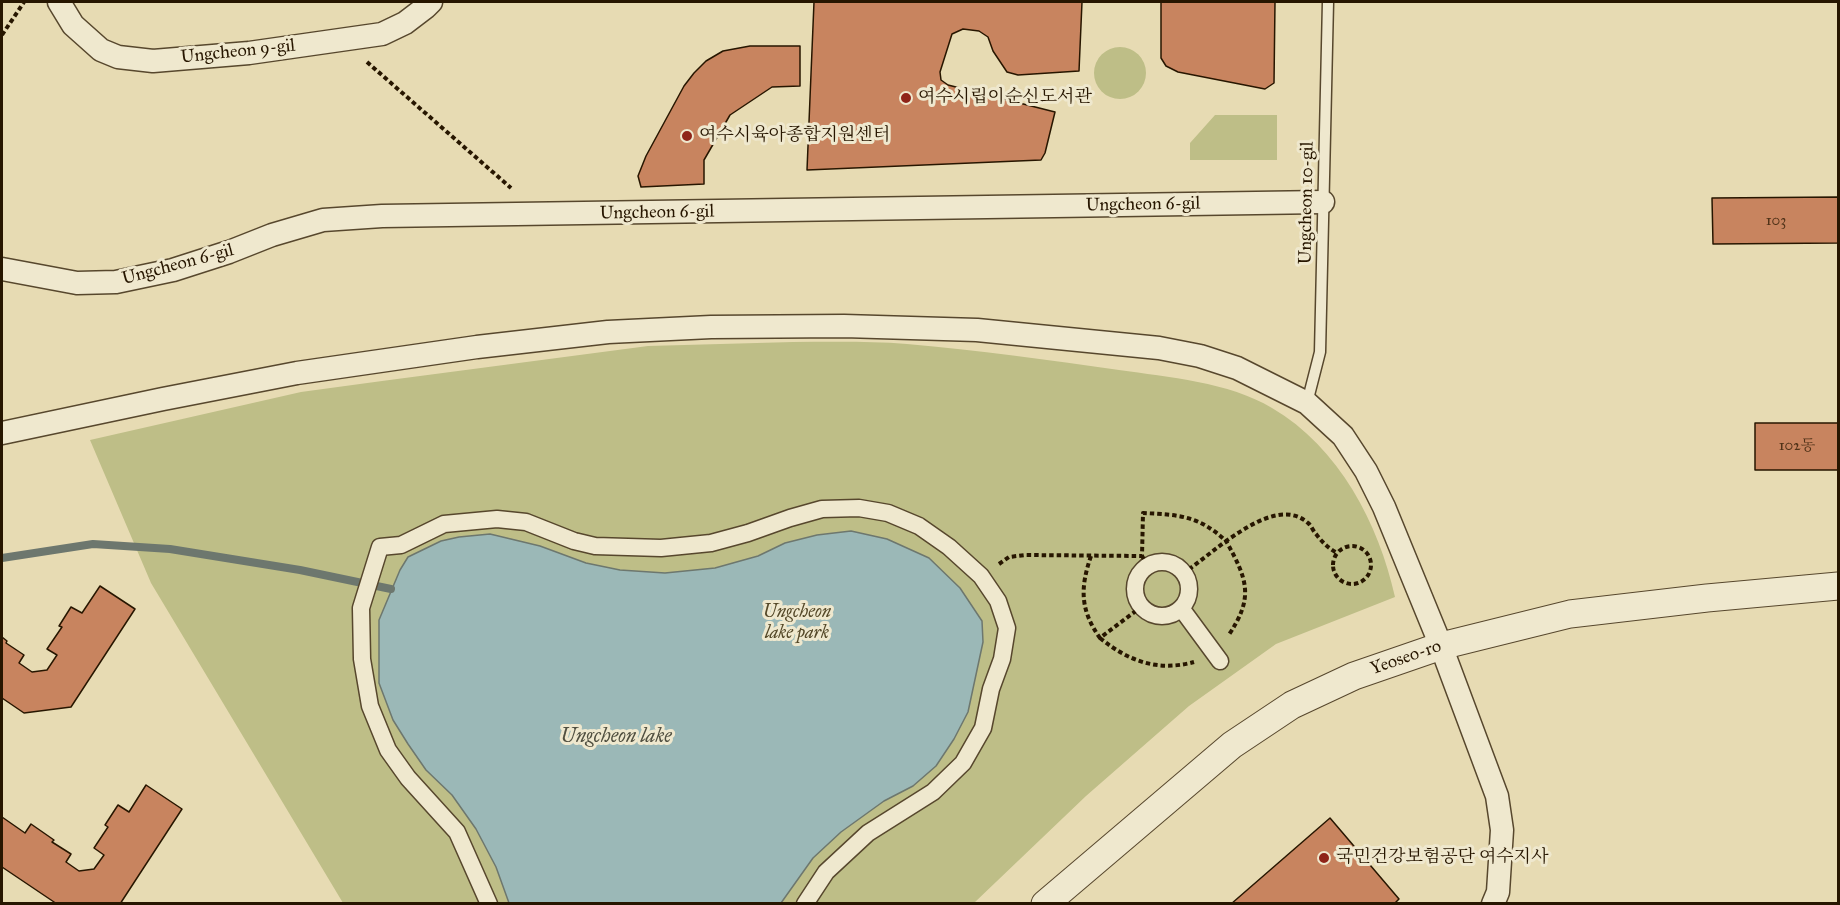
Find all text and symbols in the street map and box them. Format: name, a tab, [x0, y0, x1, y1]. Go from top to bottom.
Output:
street label: Ungcheon 9-gil	[180, 35, 296, 69]
place label: 여수시립이순신도서관	[918, 87, 1092, 109]
marker: 여수시립이순신도서관	[899, 91, 913, 105]
place label: 여수시육아종합지원센터	[699, 125, 890, 147]
marker: 여수시육아종합지원센터	[680, 129, 694, 143]
street label: Ungcheon 10-gil	[1295, 141, 1319, 265]
street label: Ungcheon 6-gil	[1086, 193, 1200, 217]
street label: Ungcheon 6-gil	[600, 201, 714, 225]
house number: 103	[1766, 212, 1786, 230]
street label: Ungcheon 6-gil	[120, 240, 236, 290]
house number: 102동	[1779, 437, 1815, 455]
park label: Ungcheon lake park	[763, 602, 831, 644]
street label: Yeoseo-ro	[1368, 636, 1444, 680]
water label: Ungcheon lake	[560, 725, 672, 749]
place label: 국민건강보험공단 여수지사	[1336, 847, 1549, 869]
marker: 국민건강보험공단 여수지사	[1317, 851, 1331, 865]

